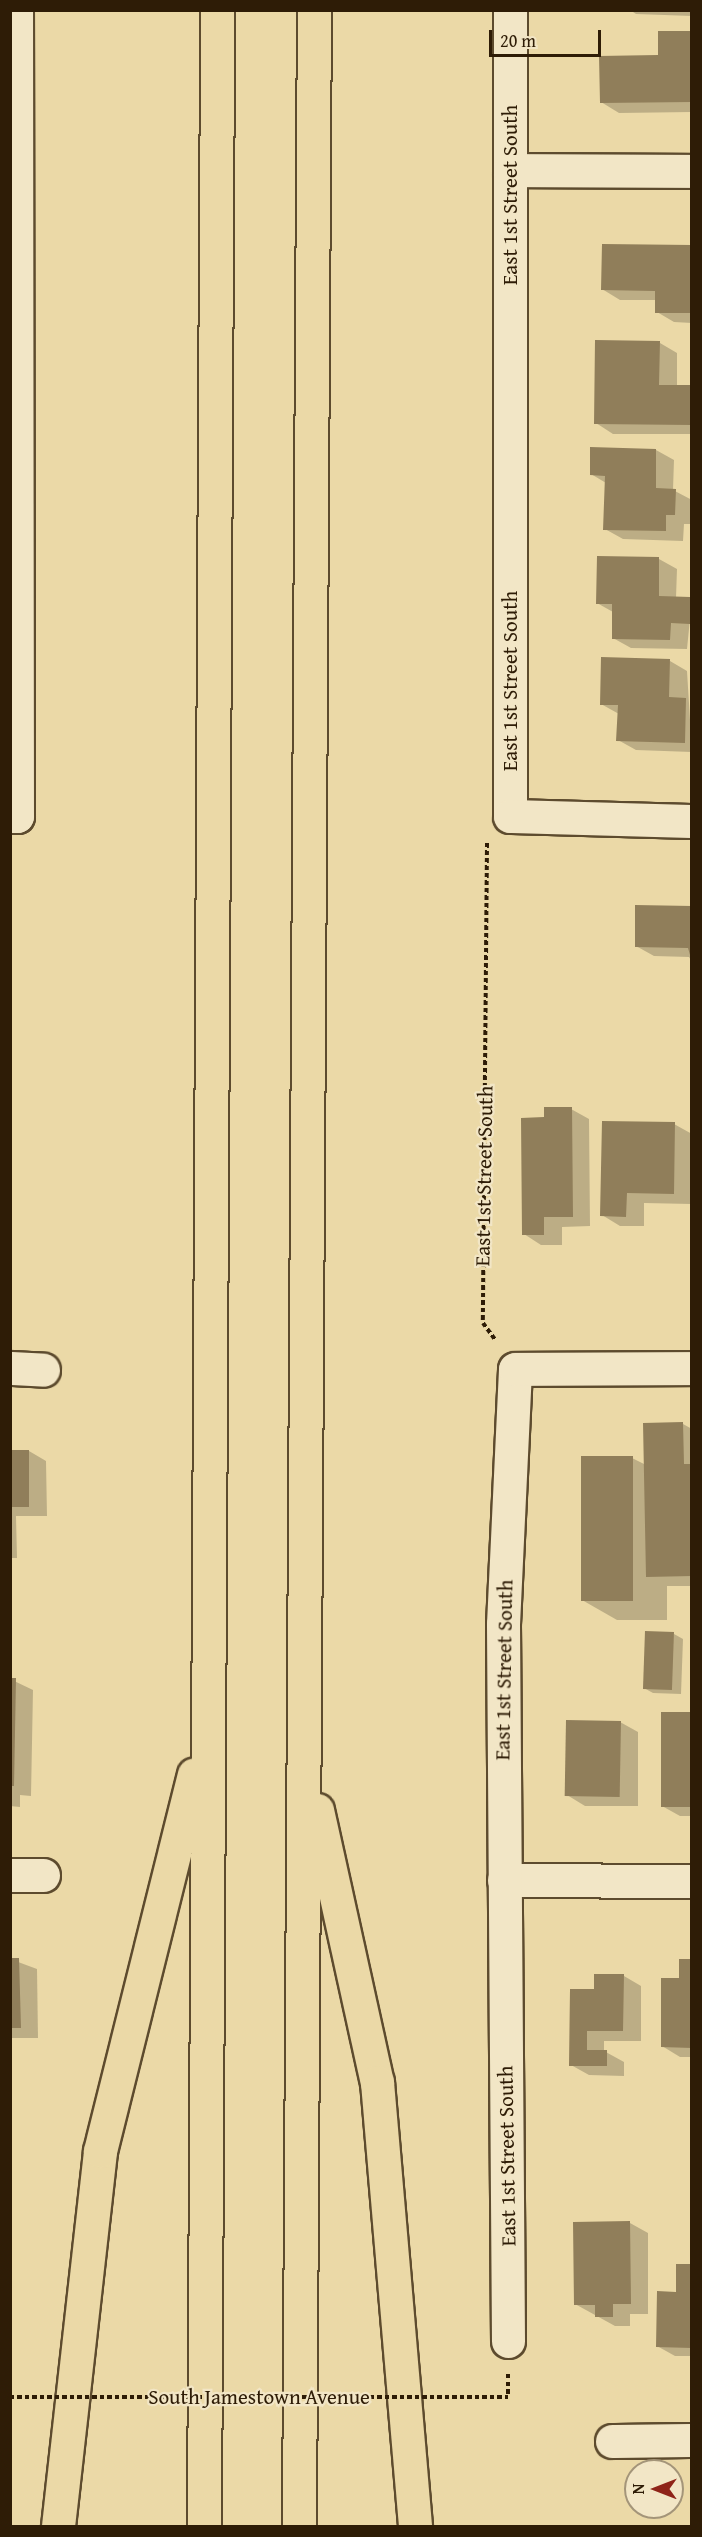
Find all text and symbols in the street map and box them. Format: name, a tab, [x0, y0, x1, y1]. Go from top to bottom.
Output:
scale bar	[492, 18, 604, 56]
text: 20 m	[500, 27, 536, 54]
street label: East 1st Street South	[497, 105, 523, 285]
street label: East 1st Street South	[497, 591, 523, 771]
street label: East 1st Street South	[470, 1085, 498, 1267]
street label: East 1st Street South	[490, 1579, 518, 1761]
street label: East 1st Street South	[493, 2065, 521, 2247]
street label: South Jamestown Avenue	[148, 2384, 370, 2410]
north arrow	[624, 2459, 684, 2519]
text: N	[626, 2484, 650, 2494]

